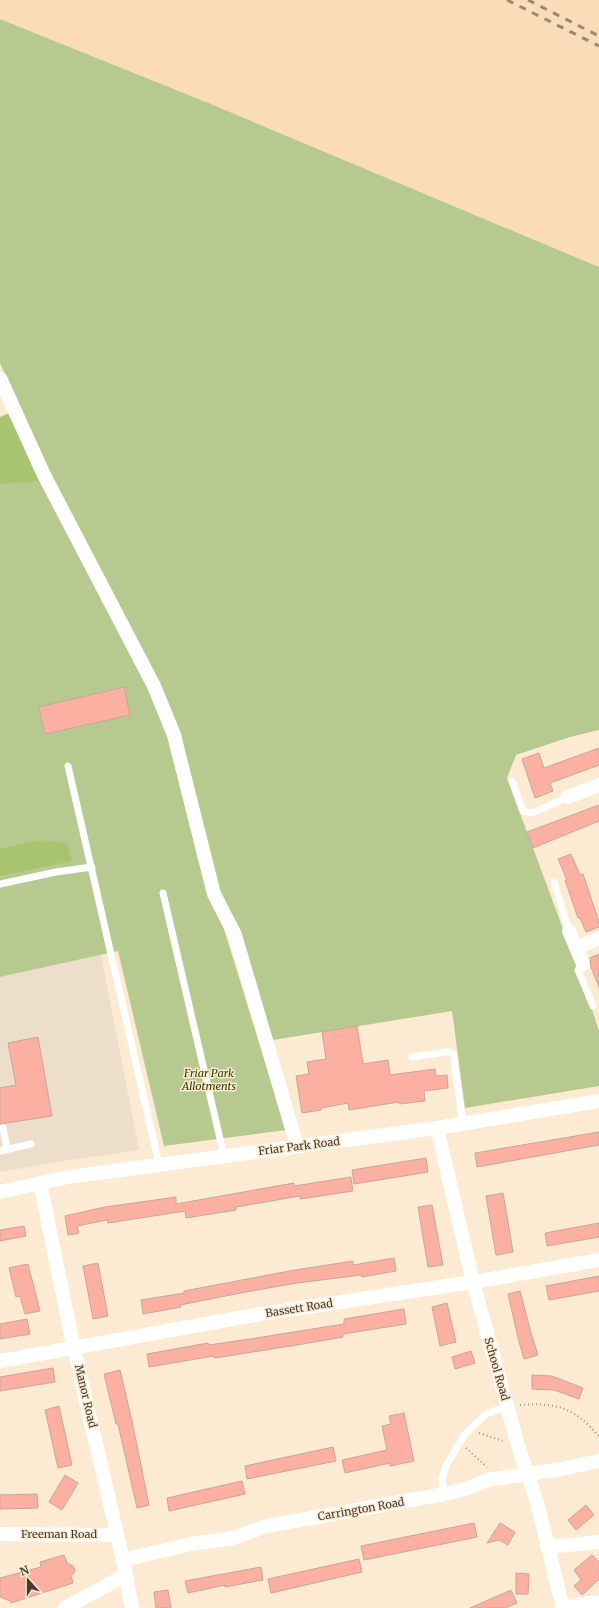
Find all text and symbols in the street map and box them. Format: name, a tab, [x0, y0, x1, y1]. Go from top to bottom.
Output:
park label: Friar Park Allotments	[181, 1066, 236, 1093]
street label: Friar Park Road	[257, 1134, 341, 1158]
street label: Bassett Road	[264, 1296, 334, 1320]
street label: School Road	[481, 1336, 513, 1403]
street label: Manor Road	[72, 1363, 100, 1429]
street label: Carrington Road	[317, 1494, 406, 1524]
street label: Freeman Road	[21, 1527, 97, 1541]
north arrow	[8, 1560, 48, 1600]
text: N	[18, 1562, 31, 1579]

